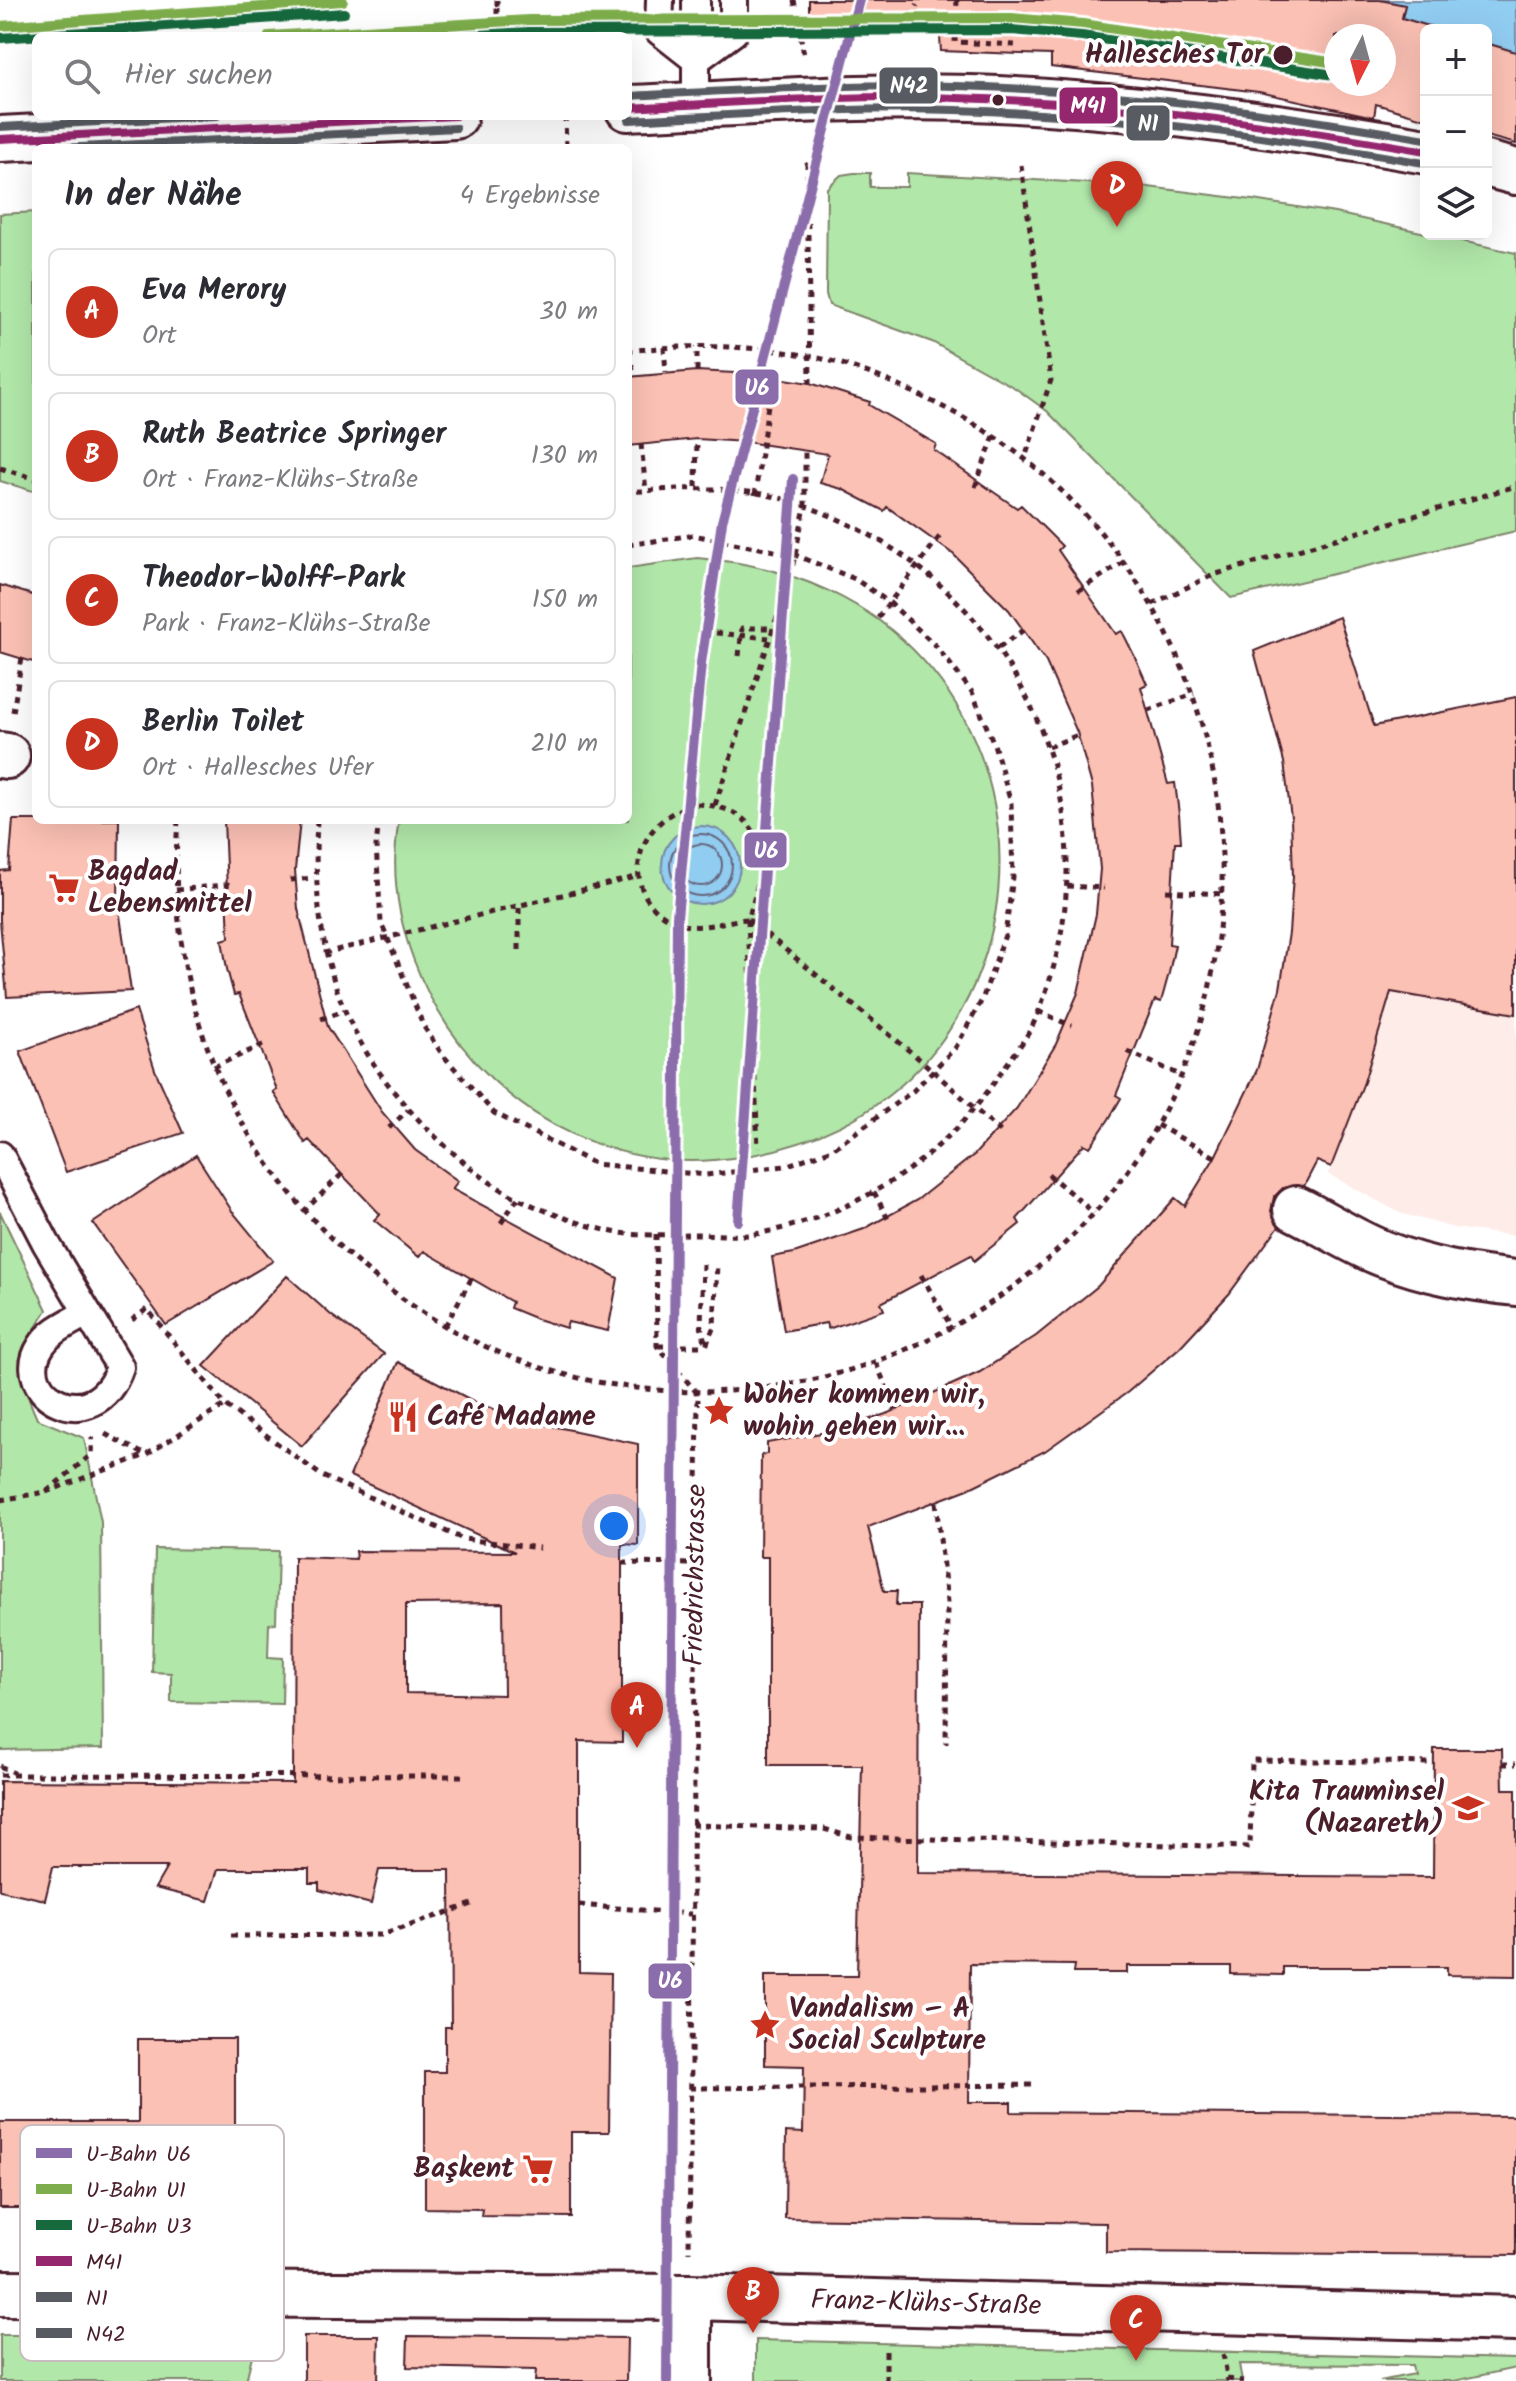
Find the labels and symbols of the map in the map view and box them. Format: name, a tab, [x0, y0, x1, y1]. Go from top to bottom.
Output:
north arrow	[1324, 24, 1396, 96]
place label: Hallesches Tor	[1085, 33, 1266, 78]
marker: Hallesches Tor	[1271, 43, 1295, 67]
line badge: N42	[878, 66, 939, 105]
text: N42	[890, 70, 928, 105]
line badge: M41	[1058, 86, 1119, 125]
text: M41	[1070, 90, 1106, 125]
unlabelled marker	[990, 92, 1006, 108]
line badge: N1	[1125, 104, 1171, 142]
text: N1	[1138, 108, 1159, 143]
pin: D	[1091, 161, 1143, 227]
line badge: U6	[734, 368, 780, 406]
text: U6	[744, 372, 770, 407]
line badge: U6	[743, 831, 788, 869]
text: U6	[753, 835, 779, 870]
place label: Bagdad Lebensmittel	[88, 850, 252, 927]
supermarket icon: Bagdad Lebensmittel	[47, 871, 81, 905]
place label: Woher kommen wir, wohin gehen wir...	[743, 1373, 985, 1450]
place icon: Woher kommen wir, wohin gehen wir...	[702, 1394, 736, 1428]
place label: Café Madame	[427, 1395, 596, 1440]
restaurant icon: Café Madame	[386, 1400, 420, 1434]
street label: Friedrichstrasse	[672, 1483, 720, 1666]
your location	[594, 1506, 634, 1546]
pin: A	[611, 1682, 663, 1748]
place label: Kita Trauminsel (Nazareth)	[1249, 1770, 1445, 1847]
school or university icon: Kita Trauminsel (Nazareth)	[1451, 1791, 1485, 1825]
line badge: U6	[647, 1962, 693, 2000]
text: U6	[657, 1965, 683, 2000]
place label: Vandalism – A Social Sculpture	[789, 1987, 986, 2064]
place icon: Vandalism – A Social Sculpture	[748, 2008, 782, 2042]
legend	[20, 2125, 284, 2361]
text: U-Bahn U6	[86, 2138, 191, 2173]
place label: Başkent	[414, 2147, 514, 2192]
supermarket icon: Başkent	[521, 2152, 555, 2186]
text: U-Bahn U1	[86, 2174, 186, 2209]
text: U-Bahn U3	[86, 2210, 192, 2245]
text: M41	[86, 2246, 122, 2281]
pin: B	[727, 2267, 779, 2333]
street label: Franz-Klühs-Straße	[810, 2278, 1042, 2329]
text: N1	[86, 2282, 108, 2317]
pin: C	[1110, 2295, 1162, 2361]
text: N42	[86, 2318, 126, 2353]

